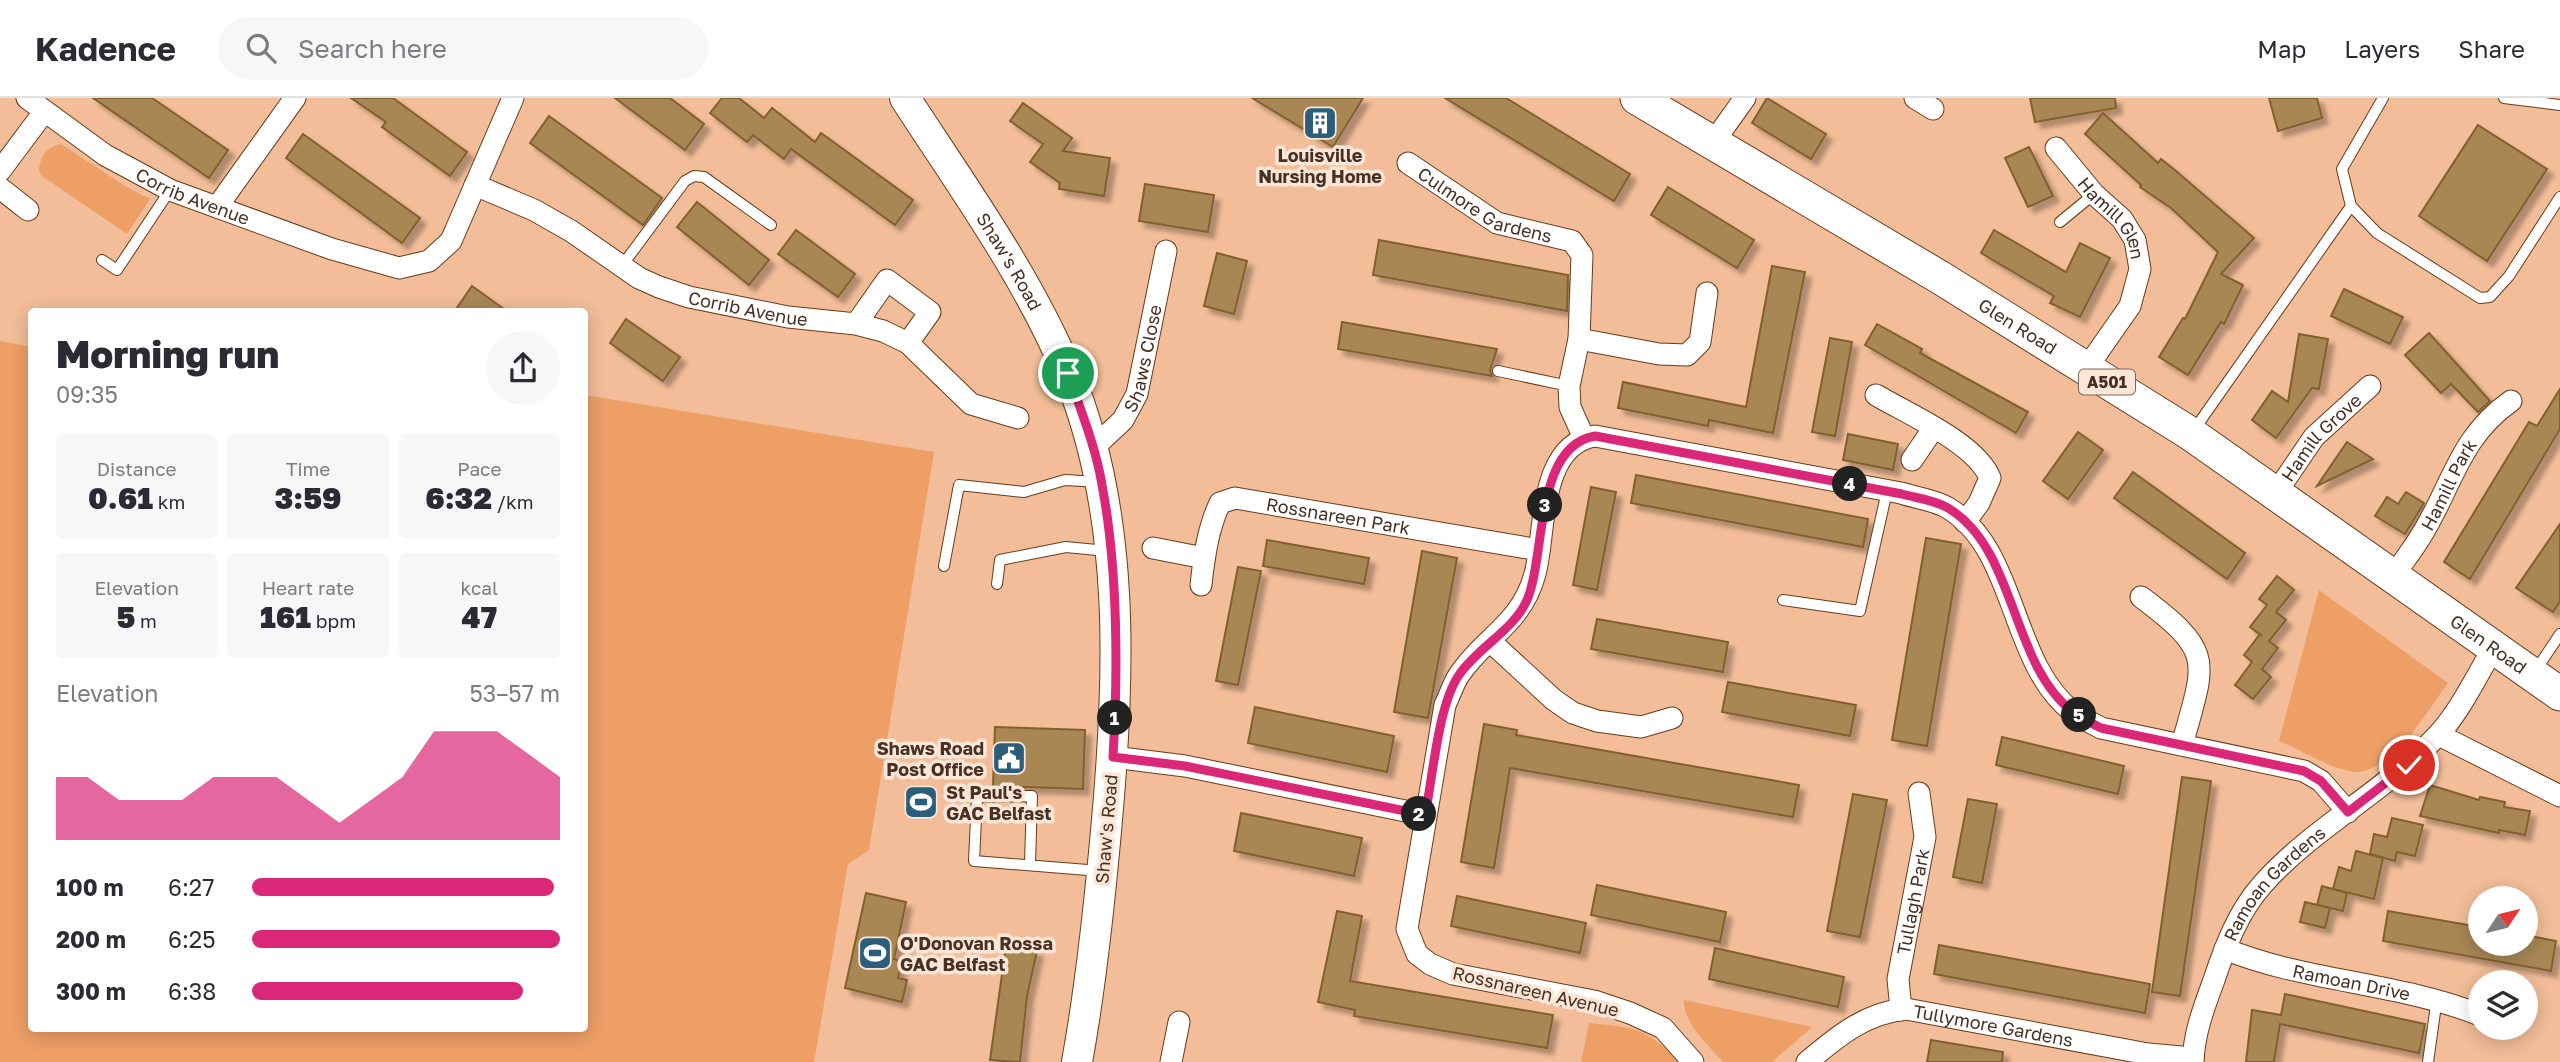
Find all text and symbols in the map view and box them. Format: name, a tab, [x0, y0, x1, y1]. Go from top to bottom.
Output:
search box	[218, 17, 708, 80]
text: Kadence	[35, 29, 176, 68]
icon: search	[242, 29, 280, 67]
text: Search here	[298, 33, 447, 64]
text: Map	[2257, 34, 2306, 63]
text: Layers	[2344, 34, 2420, 63]
text: Share	[2458, 34, 2525, 63]
building icon: Louisville Nursing Home	[1301, 104, 1339, 142]
place label: Louisville Nursing Home	[1258, 144, 1382, 187]
street label: Culmore Gardens	[1414, 162, 1554, 247]
street label: Corrib Avenue	[132, 163, 253, 229]
street label: Hamill Glen	[2073, 172, 2149, 261]
street label: Shaw's Road	[972, 208, 1047, 314]
street label: Corrib Avenue	[686, 286, 809, 330]
street label: Glen Road	[1975, 293, 2061, 359]
street label: Shaws Close	[1118, 303, 1166, 416]
text: Morning run	[56, 331, 279, 376]
button: share	[486, 331, 560, 405]
pin	[1038, 343, 1098, 403]
icon: arrive	[1049, 354, 1087, 392]
road number: A501	[2079, 370, 2135, 394]
text: 09:35	[56, 380, 118, 408]
street label: Hamill Grove	[2276, 389, 2366, 485]
street label: Hamill Park	[2416, 435, 2481, 534]
text: Distance	[97, 457, 177, 480]
text: Time	[286, 457, 330, 480]
text: Pace	[457, 457, 502, 480]
pin: 4	[1832, 466, 1868, 502]
text: 4	[1844, 472, 1855, 495]
text: 0.61	[88, 480, 153, 516]
text: 3:59	[274, 480, 342, 516]
text: 6:32	[425, 480, 492, 516]
pin: 3	[1528, 488, 1562, 522]
text: km	[153, 490, 185, 513]
text: /km	[492, 490, 533, 513]
street label: Rossnareen Park	[1265, 493, 1412, 539]
text: 3	[1539, 493, 1550, 516]
text: Elevation	[94, 576, 179, 599]
text: Heart rate	[262, 576, 354, 599]
text: kcal	[461, 576, 498, 599]
text: 5	[116, 599, 135, 635]
text: 161	[260, 599, 311, 635]
text: 47	[462, 599, 497, 635]
text: m	[135, 609, 157, 632]
text: bpm	[311, 609, 356, 632]
street label: Glen Road	[2446, 609, 2531, 678]
text: Elevation	[56, 679, 158, 707]
text: 53–57 m	[469, 679, 560, 707]
pin: 5	[2062, 698, 2096, 732]
pin: 1	[1098, 700, 1132, 736]
text: 5	[2073, 703, 2084, 726]
text: 1	[1110, 706, 1119, 729]
pin	[2379, 735, 2439, 795]
place label: Shaws Road Post Office	[877, 737, 984, 780]
public building icon: Shaws Road Post Office	[990, 739, 1028, 777]
icon: check	[2390, 746, 2428, 784]
street label: Shaw's Road	[1090, 773, 1122, 885]
place label: St Paul's GAC Belfast	[946, 781, 1051, 824]
sports icon: St Paul's GAC Belfast	[902, 783, 940, 821]
pin: 2	[1402, 796, 1436, 832]
text: 2	[1413, 802, 1424, 825]
street label: Ramoan Gardens	[2219, 821, 2329, 944]
street label: Tullagh Park	[1892, 847, 1934, 957]
text: 100 m	[56, 873, 124, 901]
text: 6:27	[168, 873, 214, 901]
north arrow	[2468, 886, 2538, 956]
map controls	[2468, 886, 2538, 1040]
text: 200 m	[56, 925, 126, 953]
text: 6:25	[168, 925, 216, 953]
place label: O'Donovan Rossa GAC Belfast	[900, 932, 1053, 975]
sports icon: O'Donovan Rossa GAC Belfast	[856, 934, 894, 972]
street label: Ramoan Drive	[2291, 959, 2412, 1005]
street label: Rossnareen Avenue	[1451, 961, 1621, 1021]
button: layers	[2468, 970, 2538, 1040]
text: 300 m	[56, 977, 126, 1005]
text: 6:38	[168, 977, 216, 1005]
street label: Tullymore Gardens	[1912, 1000, 2075, 1051]

